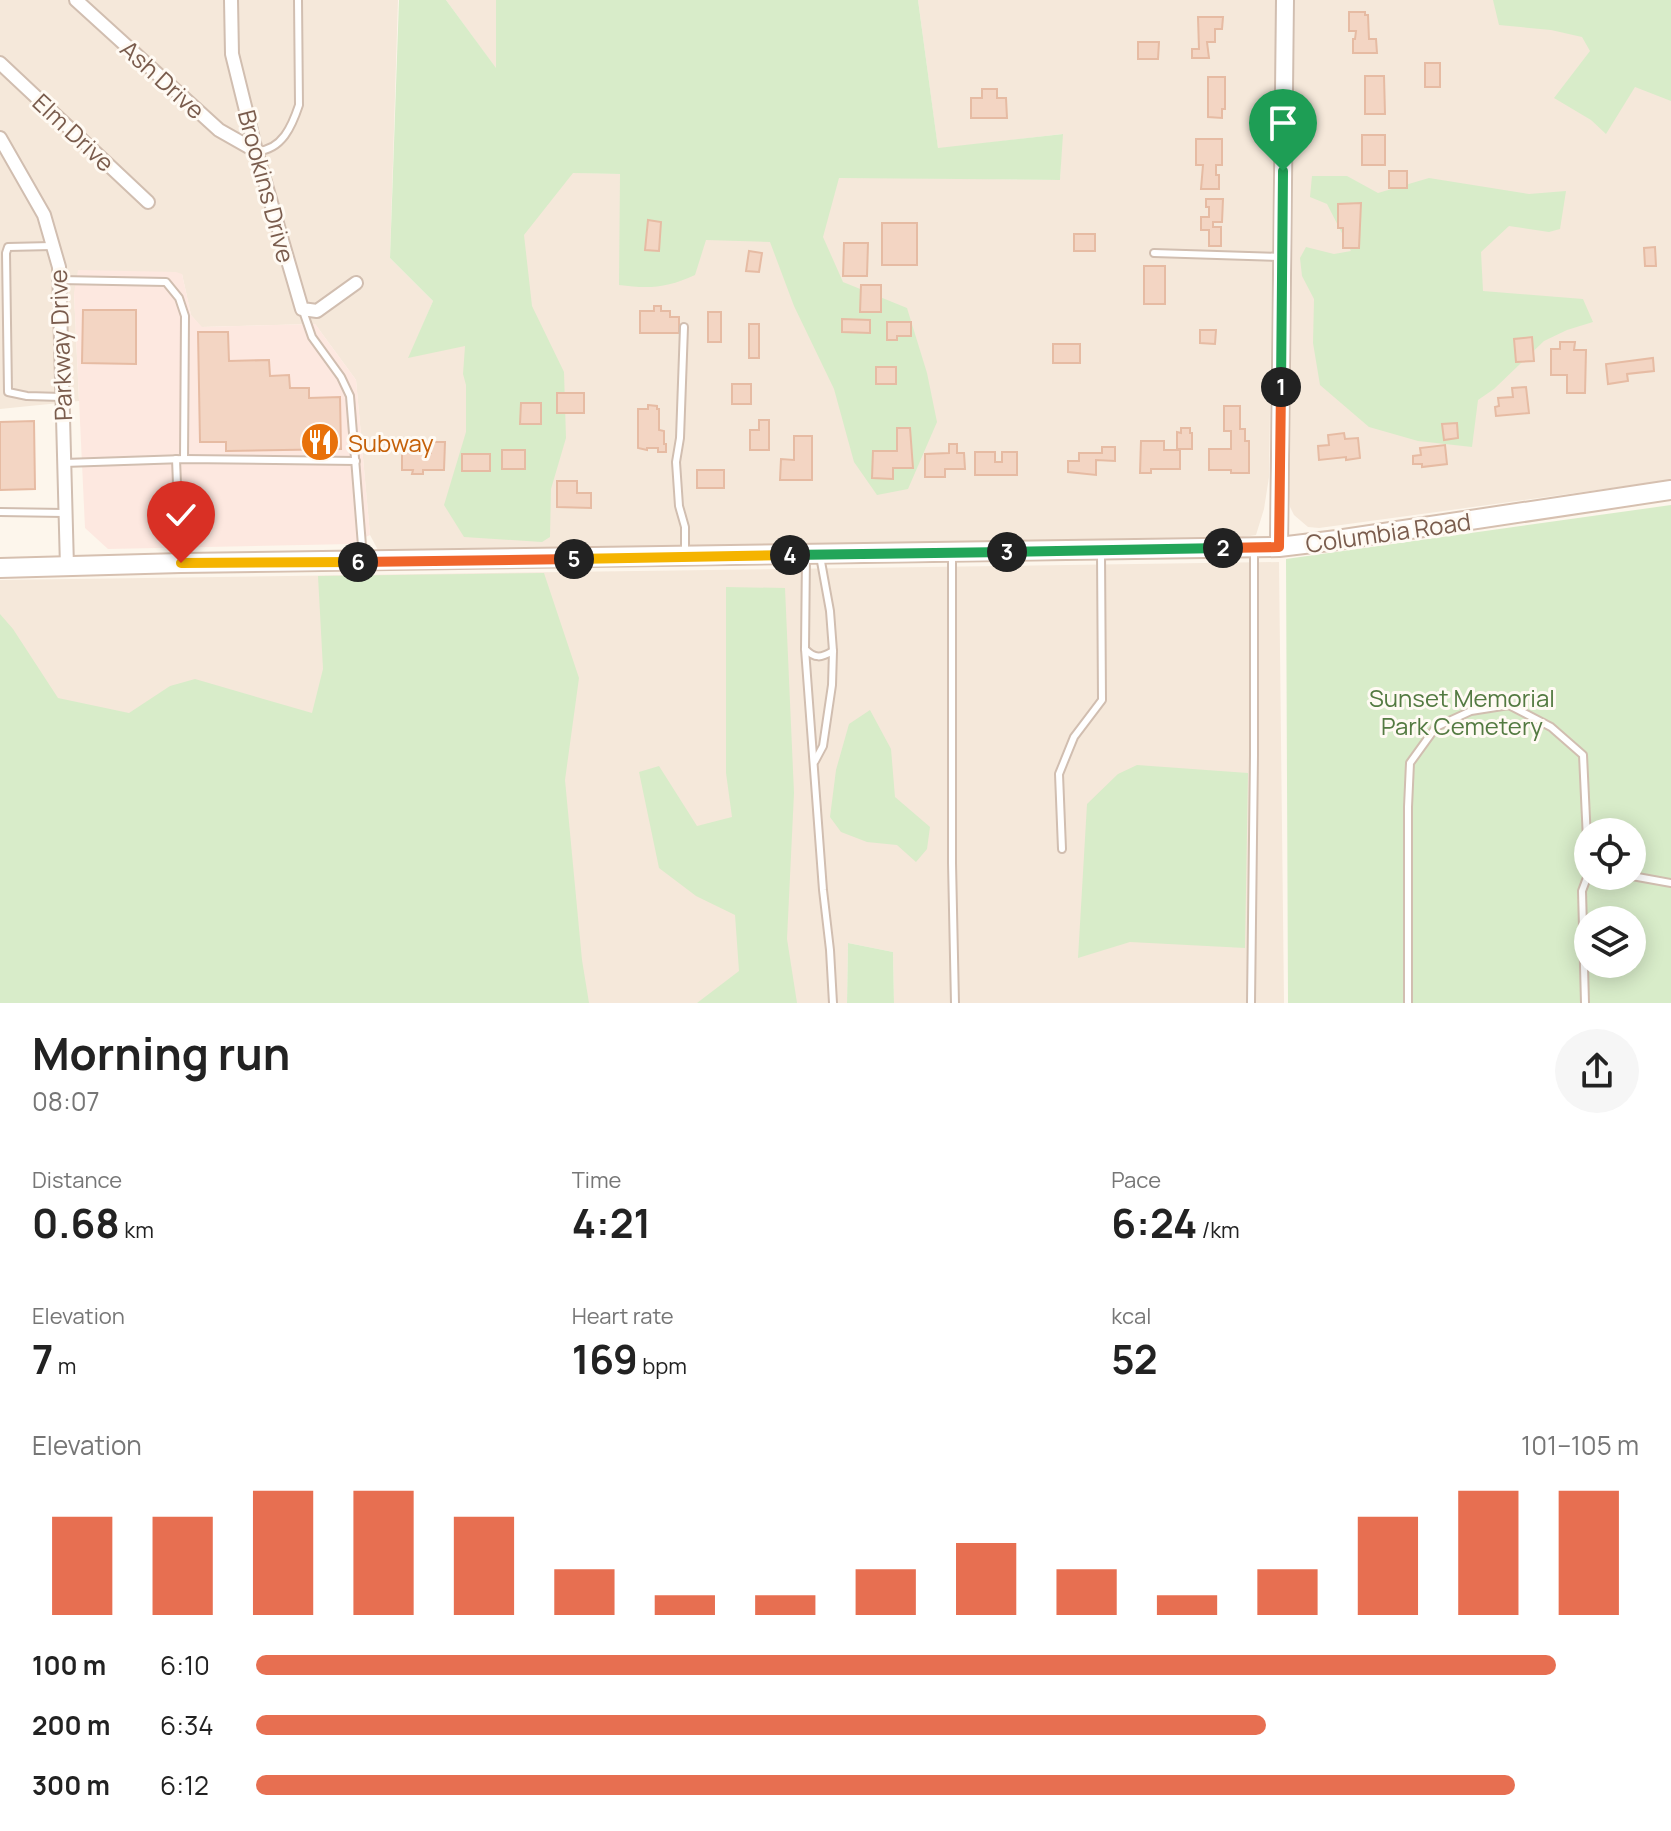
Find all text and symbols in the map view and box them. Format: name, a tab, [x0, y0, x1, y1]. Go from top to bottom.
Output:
street label: Ash Drive	[114, 32, 212, 126]
street label: Elm Drive	[26, 86, 122, 178]
pin	[1249, 89, 1317, 171]
icon: arrive	[1261, 101, 1305, 145]
street label: Brookins Drive	[231, 106, 303, 266]
street label: Parkway Drive	[41, 269, 79, 421]
pin: 1	[1261, 367, 1301, 407]
text: 1	[1276, 372, 1286, 402]
restaurant icon: Subway	[299, 421, 341, 463]
place label: Subway	[348, 426, 434, 459]
pin	[147, 481, 215, 563]
icon: check	[159, 493, 203, 537]
street label: Columbia Road	[1303, 504, 1473, 560]
pin: 2	[1203, 528, 1243, 568]
pin: 3	[987, 532, 1027, 572]
text: 2	[1216, 533, 1230, 563]
pin: 4	[770, 535, 810, 575]
text: 3	[1001, 537, 1013, 567]
pin: 5	[554, 539, 594, 579]
text: 4	[783, 540, 797, 570]
pin: 6	[338, 542, 378, 582]
text: 5	[568, 544, 580, 574]
text: 6	[351, 547, 365, 577]
park label: Sunset Memorial Park Cemetery	[1369, 681, 1555, 742]
map controls	[1574, 818, 1646, 978]
button: locate	[1574, 818, 1646, 890]
button: layers	[1574, 906, 1646, 978]
text: Morning run	[32, 1023, 290, 1083]
button: share	[1555, 1029, 1639, 1113]
text: 08:07	[32, 1083, 100, 1119]
text: Distance	[32, 1165, 122, 1195]
text: Time	[572, 1165, 621, 1195]
text: Pace	[1111, 1165, 1161, 1195]
text: 0.68	[32, 1195, 120, 1250]
text: 4:21	[572, 1195, 651, 1250]
text: 6:24	[1111, 1195, 1197, 1250]
text: km	[120, 1215, 154, 1245]
text: /km	[1197, 1215, 1240, 1245]
text: Elevation	[32, 1301, 125, 1331]
text: Heart rate	[572, 1301, 674, 1331]
text: kcal	[1111, 1301, 1151, 1331]
text: 7	[32, 1331, 53, 1386]
text: 169	[572, 1331, 638, 1386]
text: 52	[1111, 1331, 1158, 1386]
text: m	[53, 1351, 76, 1381]
text: bpm	[638, 1351, 687, 1381]
text: Elevation	[32, 1427, 142, 1463]
text: 101–105 m	[1521, 1427, 1639, 1463]
text: 100 m	[32, 1647, 106, 1683]
text: 6:10	[160, 1647, 210, 1683]
text: 200 m	[32, 1707, 110, 1743]
text: 6:34	[160, 1707, 214, 1743]
text: 300 m	[32, 1767, 110, 1803]
text: 6:12	[160, 1767, 209, 1803]

